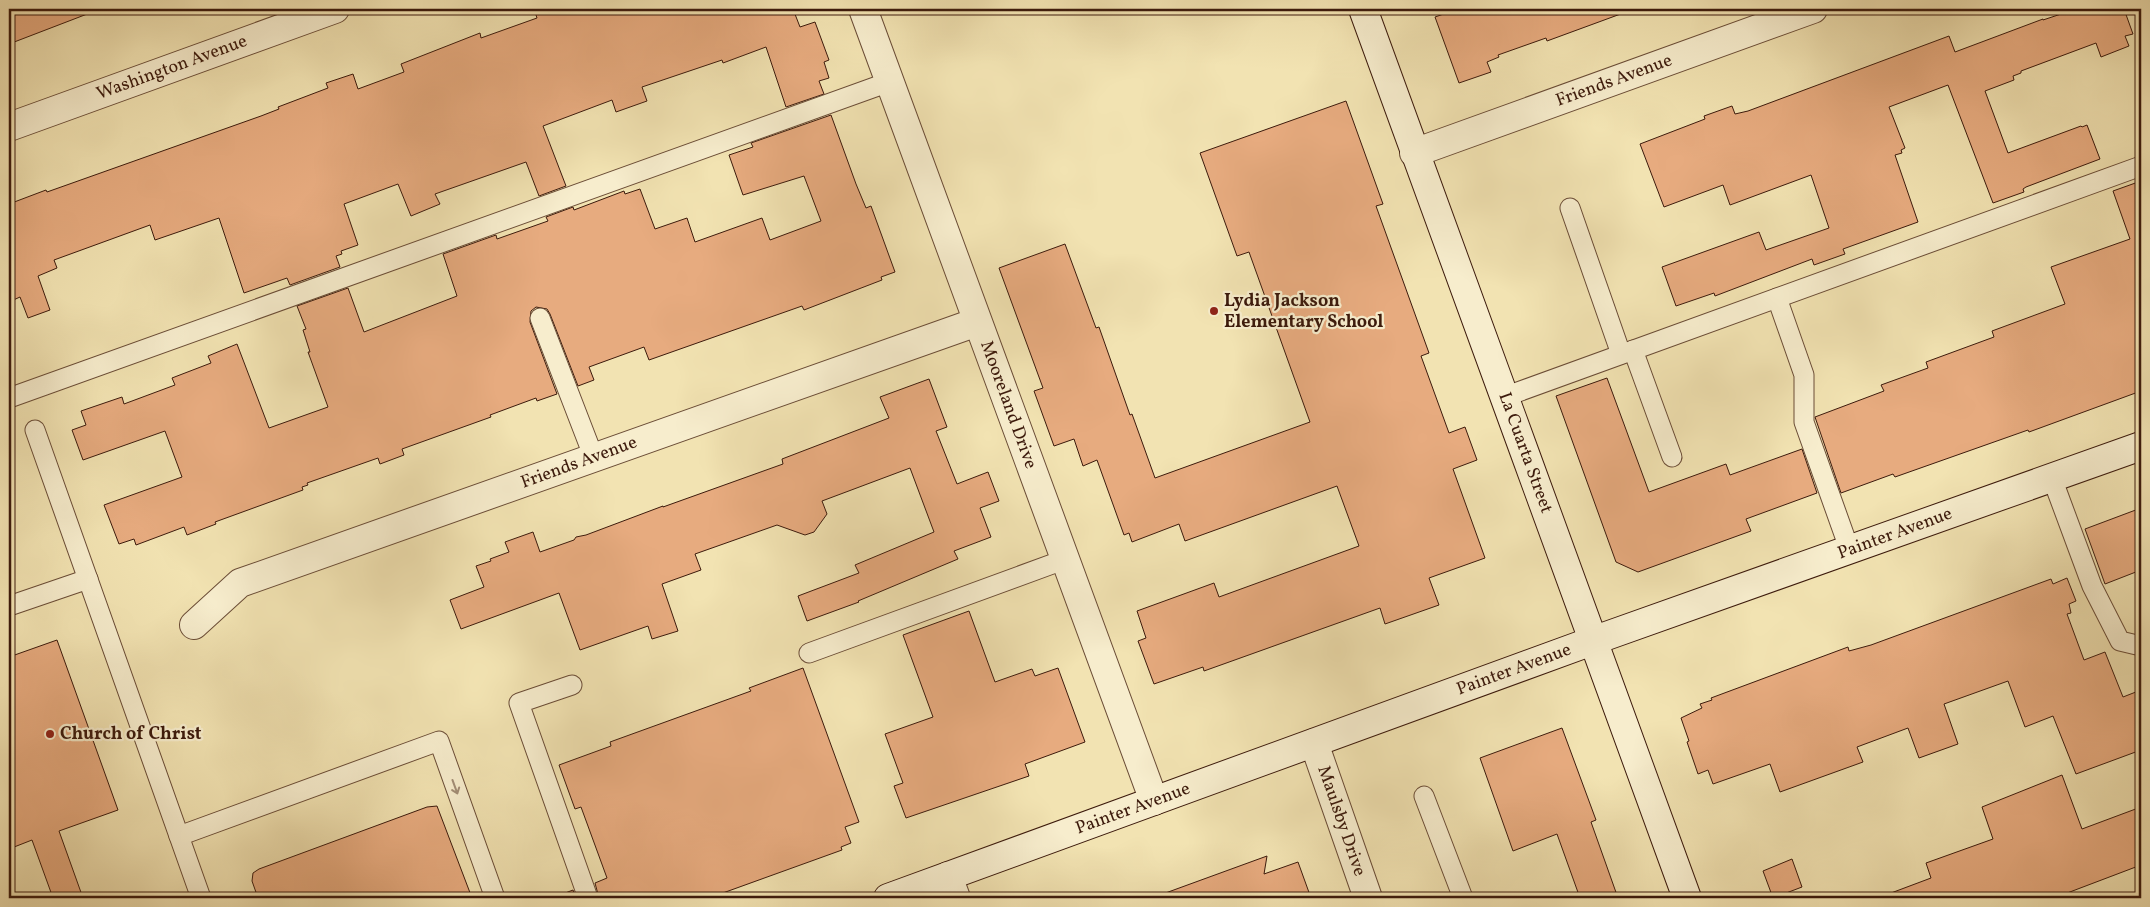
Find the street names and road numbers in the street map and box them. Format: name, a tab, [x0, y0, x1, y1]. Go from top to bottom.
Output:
street label: Washington Avenue	[93, 29, 251, 107]
street label: Friends Avenue	[1552, 48, 1676, 114]
street label: Mooreland Drive	[973, 338, 1043, 472]
street label: La Cuarta Street	[1492, 389, 1558, 517]
street label: Friends Avenue	[517, 430, 641, 496]
street label: Painter Avenue	[1834, 502, 1956, 566]
street label: Painter Avenue	[1453, 638, 1575, 702]
street label: Maulsby Drive	[1310, 762, 1372, 880]
street label: Painter Avenue	[1072, 777, 1194, 841]

